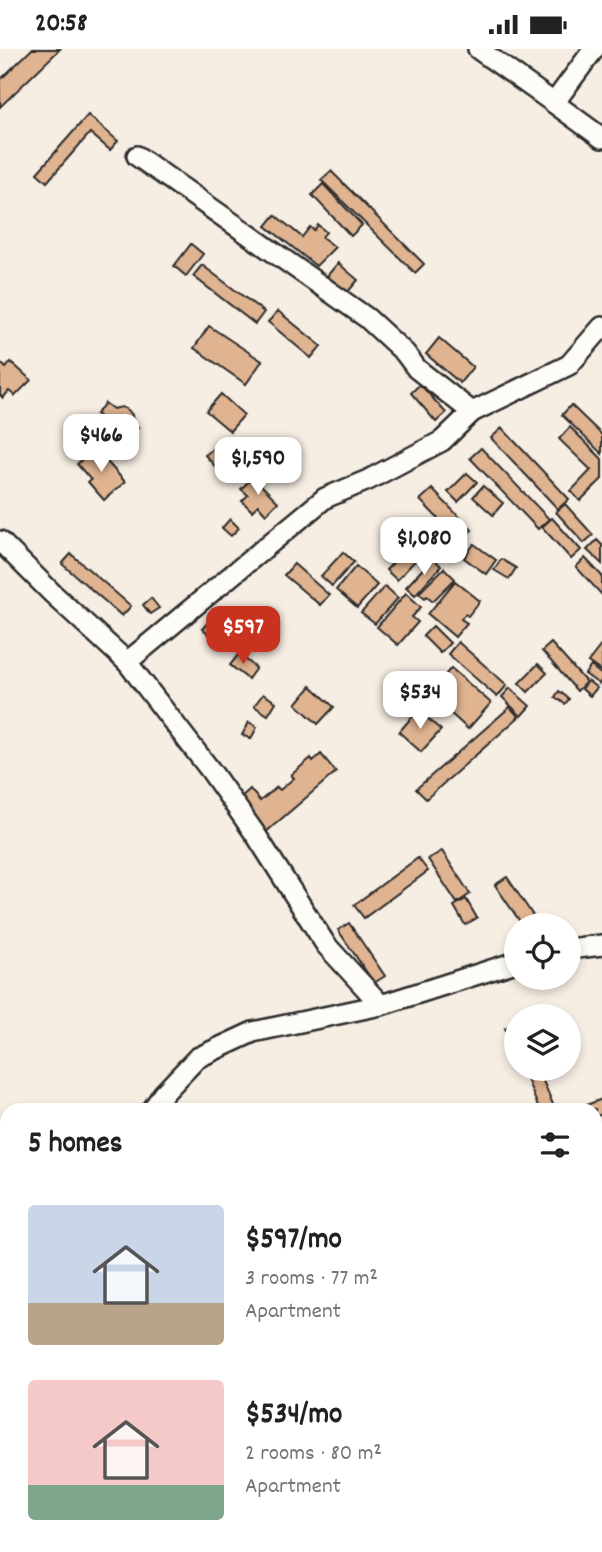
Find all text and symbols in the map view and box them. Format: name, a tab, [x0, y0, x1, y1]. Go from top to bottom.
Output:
text: 20:58	[35, 6, 87, 43]
pin: $466	[60, 415, 142, 474]
text: $466	[79, 420, 123, 453]
pin: $1,590	[201, 437, 315, 497]
text: $1,590	[231, 443, 285, 476]
pin: $1,080	[367, 517, 481, 577]
text: $1,080	[396, 523, 452, 556]
pin: $597	[202, 607, 284, 666]
text: $597	[222, 612, 264, 645]
pin: $534	[379, 671, 461, 731]
text: $534	[399, 677, 441, 710]
map controls	[504, 913, 581, 1081]
button: locate	[504, 913, 581, 990]
button: layers	[504, 1004, 581, 1081]
text: 5 homes	[28, 1124, 122, 1167]
icon: filters	[536, 1126, 574, 1164]
text: $597/mo	[245, 1220, 342, 1263]
icon: home	[84, 1233, 168, 1317]
text: 3 rooms · 77 m²	[245, 1263, 378, 1296]
text: Apartment	[245, 1296, 341, 1329]
text: $534/mo	[245, 1395, 342, 1438]
icon: home	[84, 1408, 168, 1492]
text: 2 rooms · 80 m²	[245, 1438, 382, 1471]
text: Apartment	[245, 1471, 341, 1504]

